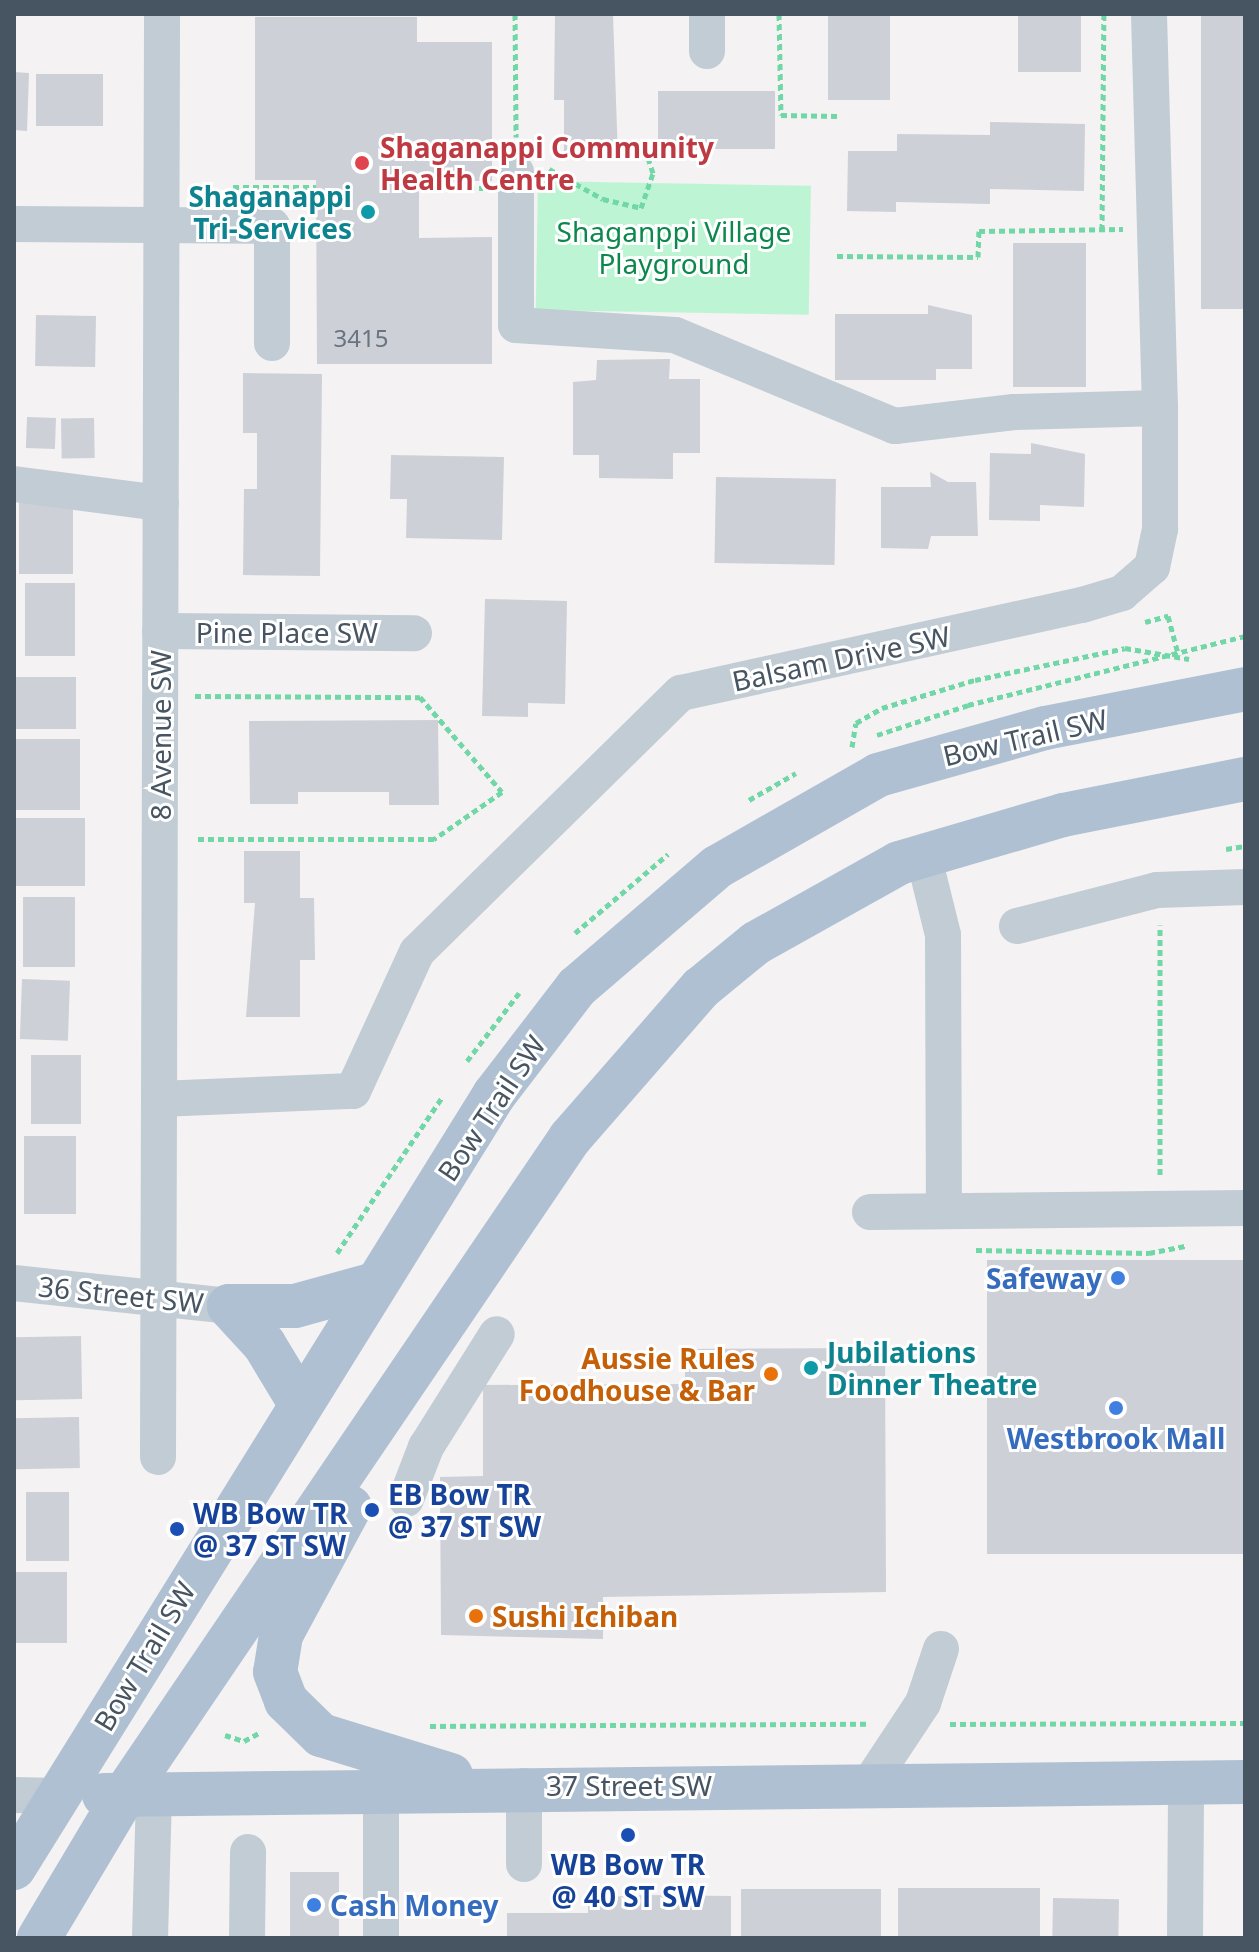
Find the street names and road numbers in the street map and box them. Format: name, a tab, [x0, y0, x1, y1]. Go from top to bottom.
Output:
street label: Pine Place SW	[196, 615, 378, 649]
street label: Balsam Drive SW	[729, 619, 953, 697]
street label: 8 Avenue SW	[143, 650, 177, 820]
street label: Bow Trail SW	[939, 702, 1111, 772]
street label: Bow Trail SW	[430, 1029, 552, 1187]
street label: 36 Street SW	[37, 1269, 205, 1319]
street label: Bow Trail SW	[86, 1575, 202, 1737]
street label: 37 Street SW	[546, 1768, 712, 1802]

